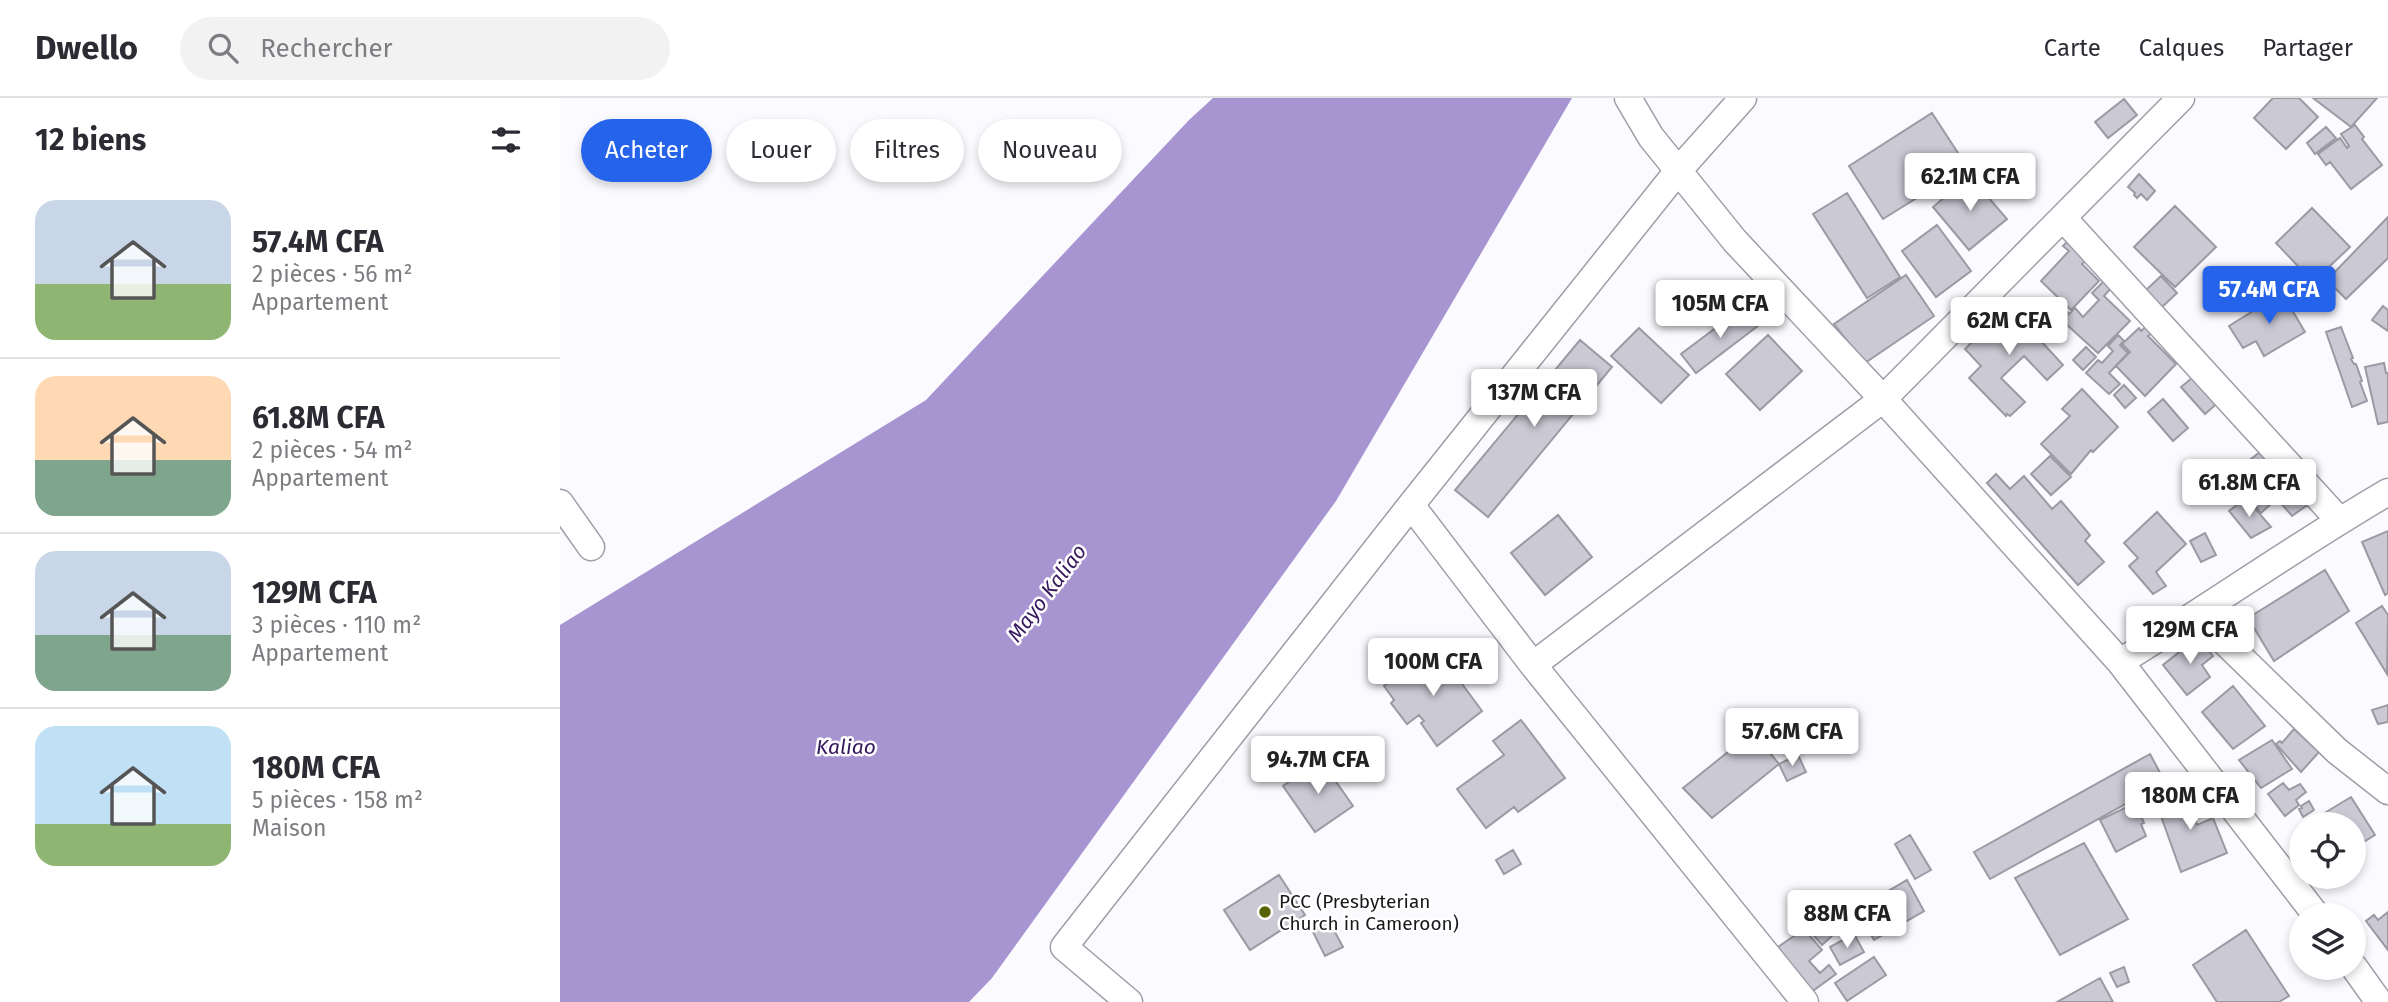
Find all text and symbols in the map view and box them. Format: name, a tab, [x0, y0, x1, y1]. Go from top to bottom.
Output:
search box	[180, 17, 670, 80]
text: Dwello	[35, 28, 138, 68]
icon: search	[204, 29, 242, 67]
text: Rechercher	[260, 33, 393, 64]
text: Carte	[2044, 34, 2101, 62]
text: Calques	[2139, 34, 2224, 62]
text: Partager	[2262, 34, 2353, 62]
chip: Acheter	[581, 119, 712, 182]
chip: Louer	[726, 119, 836, 182]
chip: Filtres	[850, 119, 964, 182]
chip: Nouveau	[978, 119, 1122, 182]
icon: filters	[487, 121, 525, 159]
text: 12 biens	[35, 122, 146, 158]
pin: 62.1M CFA	[1890, 153, 2050, 213]
text: 62.1M CFA	[1921, 162, 2019, 190]
text: 57.4M CFA	[252, 224, 384, 260]
icon: home	[91, 228, 175, 312]
text: 2 pièces · 56 m²	[252, 260, 412, 288]
pin: 57.4M CFA	[2189, 266, 2349, 326]
text: 57.4M CFA	[2219, 275, 2319, 303]
pin: 105M CFA	[1648, 280, 1792, 340]
text: Appartement	[252, 288, 388, 316]
text: 105M CFA	[1672, 289, 1768, 317]
pin: 62M CFA	[1944, 298, 2074, 357]
text: 62M CFA	[1967, 306, 2051, 334]
pin: 137M CFA	[1462, 370, 1606, 429]
text: 137M CFA	[1487, 378, 1581, 406]
text: 61.8M CFA	[252, 400, 385, 436]
icon: home	[91, 404, 175, 488]
text: 2 pièces · 54 m²	[252, 436, 412, 464]
pin: 61.8M CFA	[2169, 460, 2329, 519]
text: Appartement	[252, 464, 388, 492]
text: 61.8M CFA	[2198, 468, 2300, 496]
water label: Mayo Kaliao	[1002, 539, 1092, 647]
text: 129M CFA	[252, 575, 377, 611]
icon: home	[91, 579, 175, 663]
pin: 129M CFA	[2118, 606, 2262, 666]
text: 3 pièces · 110 m²	[252, 611, 421, 639]
text: 129M CFA	[2142, 615, 2238, 643]
pin: 100M CFA	[1361, 638, 1505, 698]
text: Appartement	[252, 639, 388, 667]
text: 100M CFA	[1384, 647, 1482, 675]
pin: 57.6M CFA	[1712, 708, 1872, 768]
text: 57.6M CFA	[1741, 717, 1843, 745]
water label: Kaliao	[816, 734, 876, 760]
pin: 94.7M CFA	[1238, 736, 1398, 796]
text: 94.7M CFA	[1267, 745, 1369, 773]
text: 180M CFA	[252, 750, 380, 786]
icon: home	[91, 754, 175, 838]
pin: 180M CFA	[2118, 772, 2262, 832]
text: 180M CFA	[2141, 781, 2239, 809]
text: 5 pièces · 158 m²	[252, 786, 423, 814]
map controls	[2289, 812, 2366, 980]
button: locate	[2289, 812, 2366, 889]
text: Maison	[252, 814, 327, 842]
place label: PCC (Presbyterian Church in Cameroon)	[1279, 890, 1459, 935]
pin: 88M CFA	[1782, 890, 1912, 950]
text: 88M CFA	[1803, 899, 1891, 927]
button: layers	[2289, 903, 2366, 980]
marker: PCC (Presbyterian Church in Cameroon)	[1257, 904, 1273, 920]

